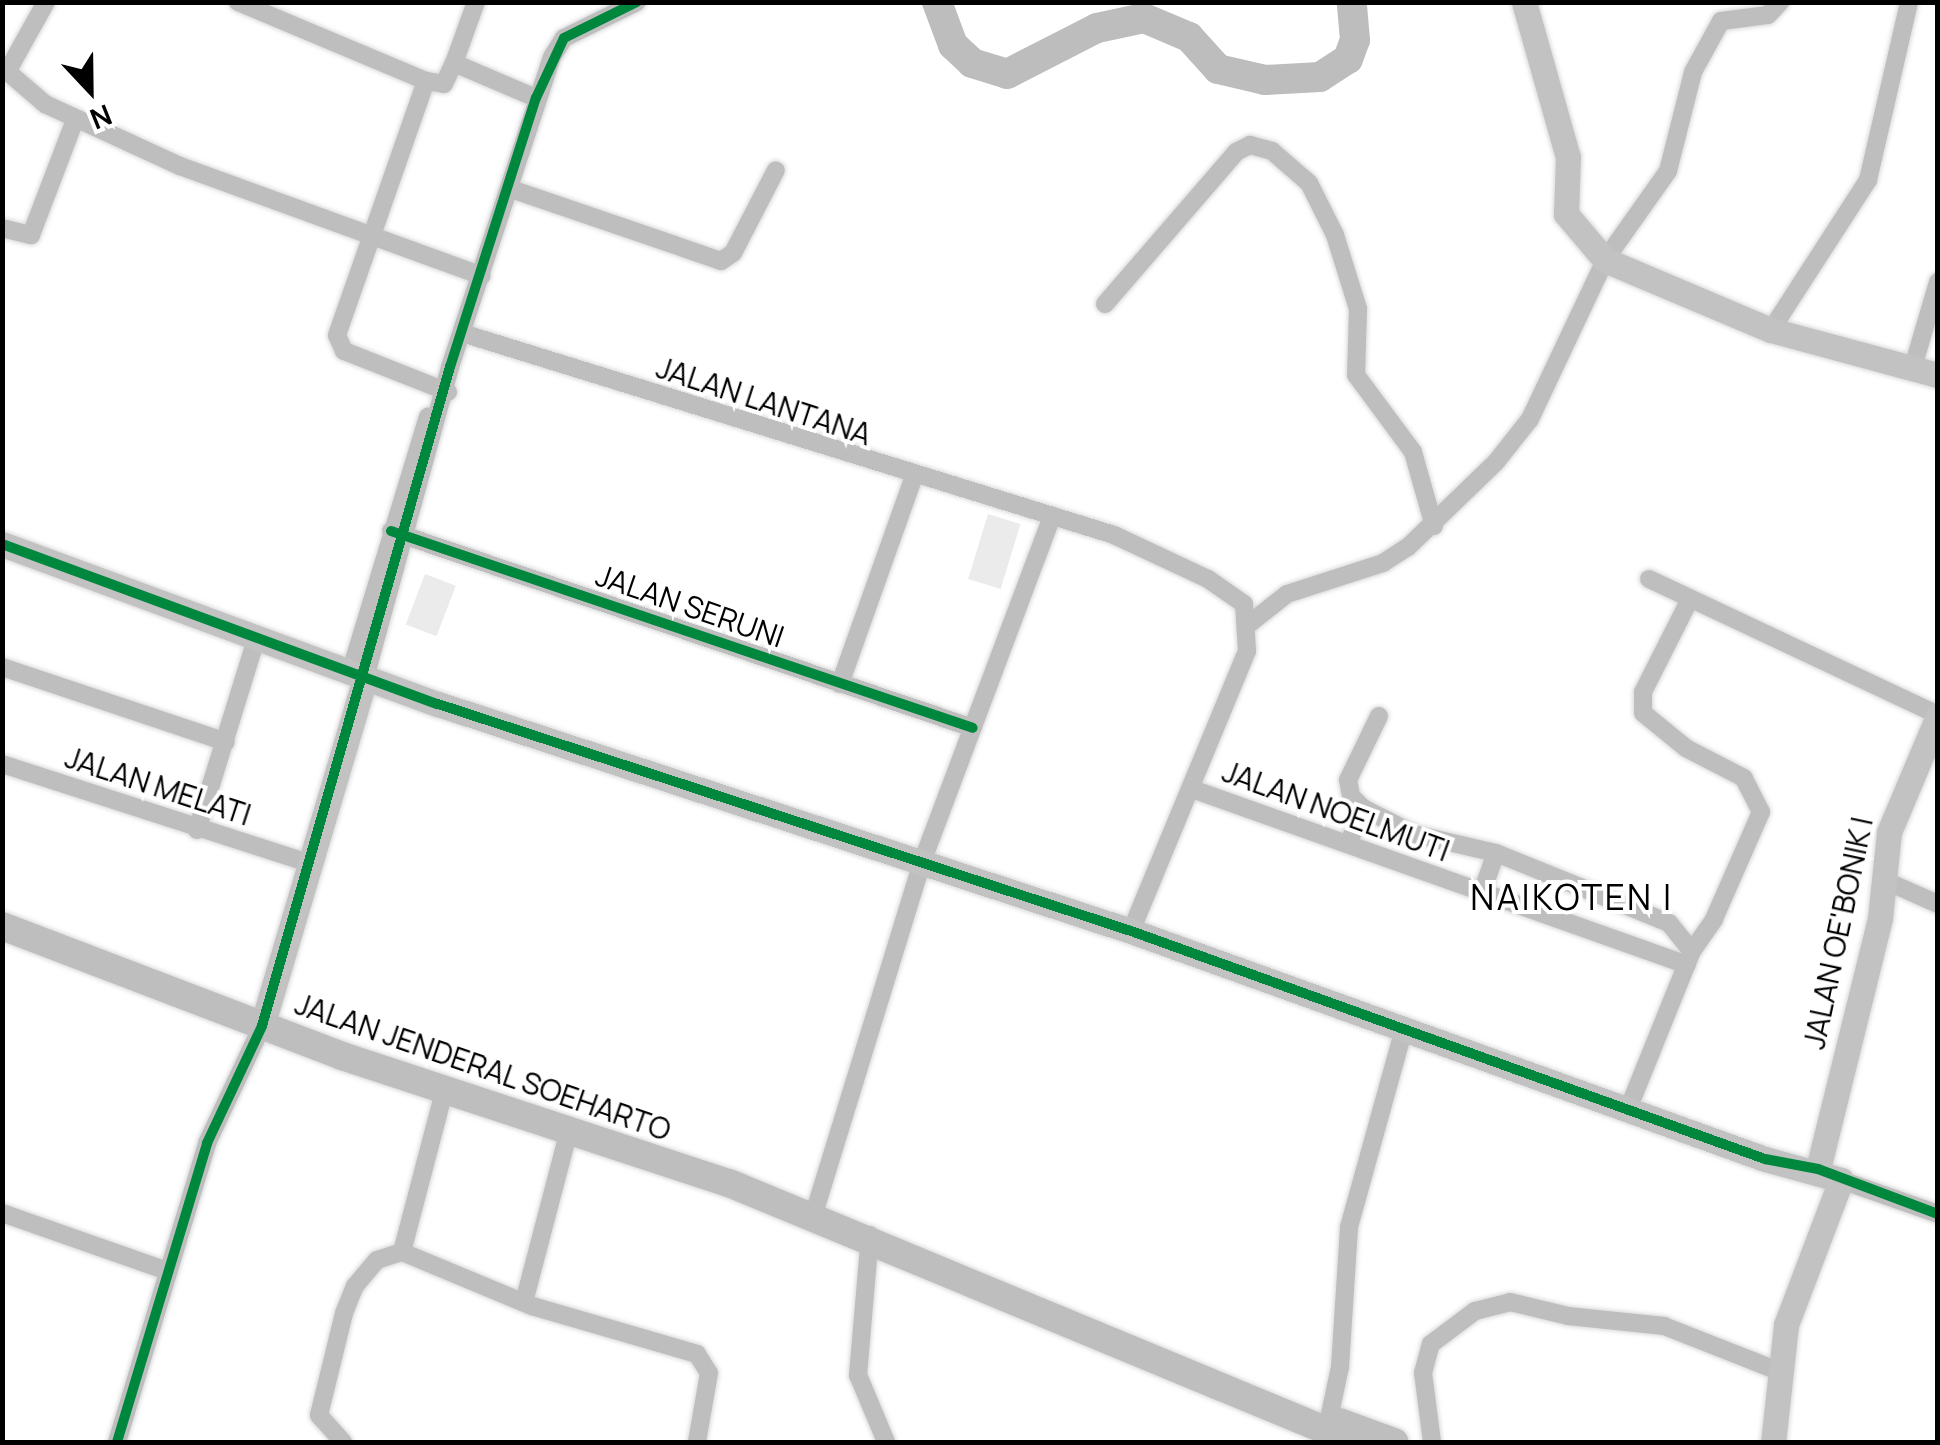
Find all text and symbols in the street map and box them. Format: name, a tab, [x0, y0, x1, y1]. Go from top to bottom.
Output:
north arrow	[40, 40, 140, 140]
text: N	[85, 96, 118, 139]
street label: JALAN LANTANA	[652, 349, 876, 453]
street label: JALAN SERUNI	[591, 557, 789, 655]
street label: JALAN MELATI	[61, 739, 255, 833]
street label: JALAN NOELMUTI	[1218, 753, 1454, 869]
street label: JALAN OE'BONIK I	[1796, 813, 1880, 1053]
district label: NAIKOTEN I	[1470, 876, 1674, 918]
street label: JALAN JENDERAL SOEHARTO	[290, 985, 676, 1149]

